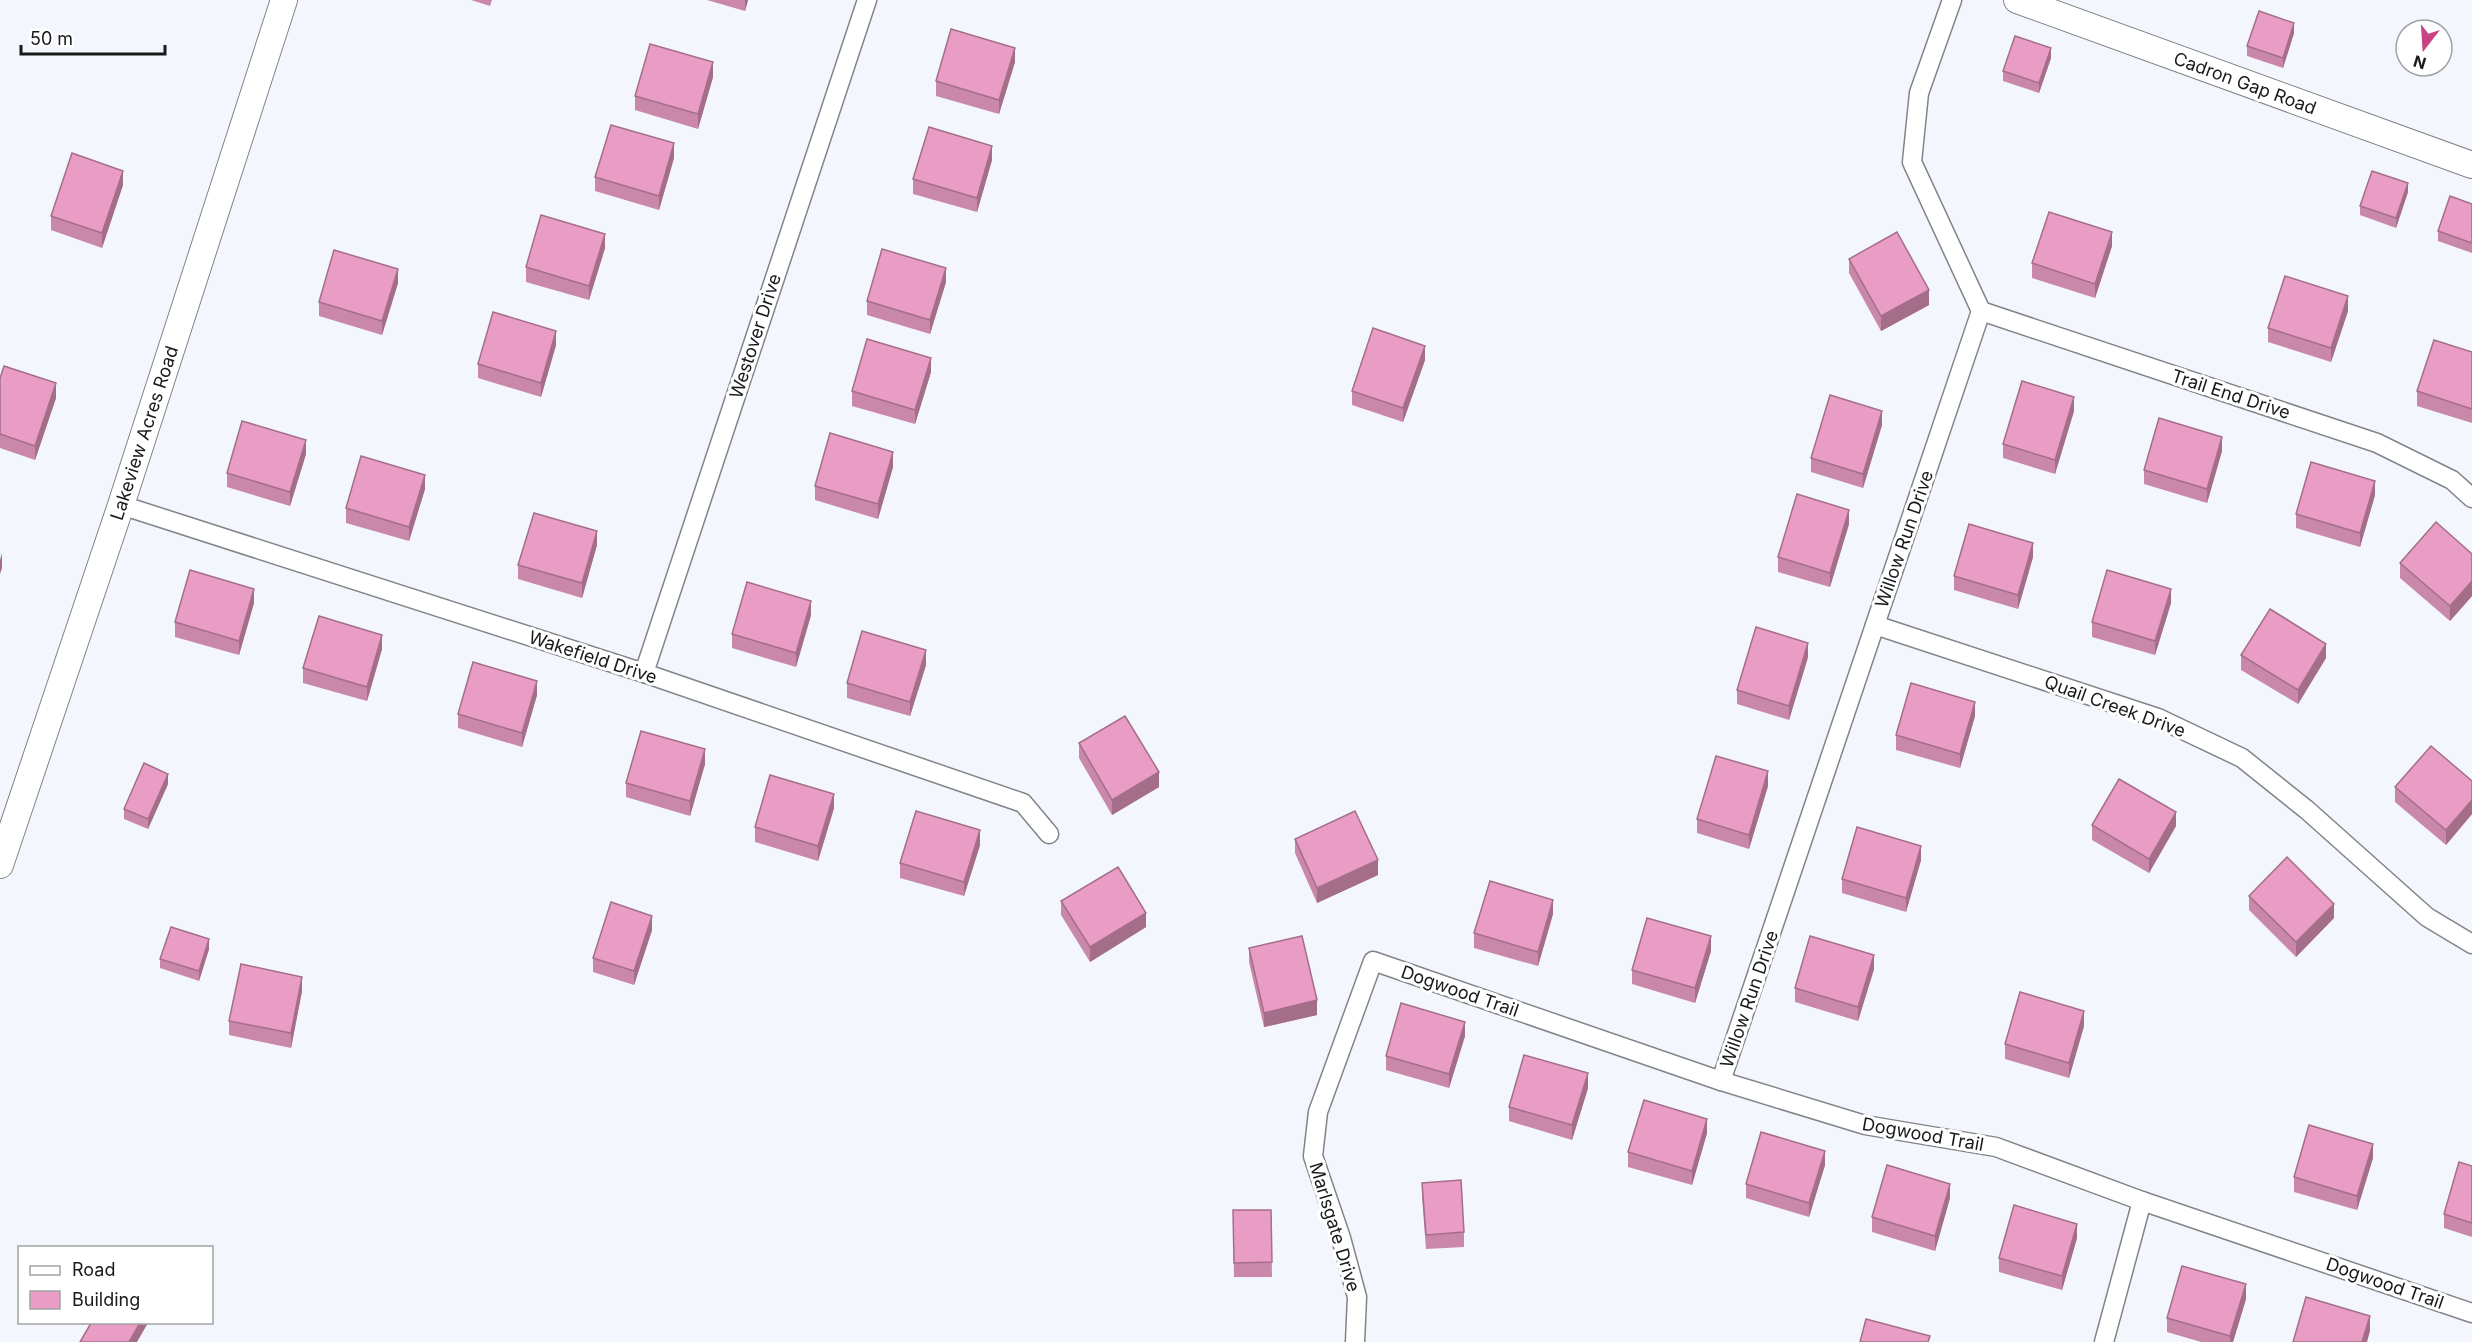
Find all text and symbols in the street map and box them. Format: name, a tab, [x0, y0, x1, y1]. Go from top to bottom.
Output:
scale bar	[21, 18, 165, 56]
north arrow	[2394, 18, 2454, 78]
text: 50 m	[30, 28, 73, 49]
street label: Cadron Gap Road	[2171, 47, 2319, 119]
text: N	[2411, 51, 2428, 74]
street label: Westover Drive	[725, 271, 785, 401]
street label: Lakeview Acres Road	[106, 343, 182, 523]
street label: Trail End Drive	[2169, 365, 2293, 423]
street label: Willow Run Drive	[1871, 468, 1937, 610]
street label: Wakefield Drive	[526, 626, 660, 688]
street label: Quail Creek Drive	[2042, 671, 2188, 741]
street label: Willow Run Drive	[1716, 928, 1782, 1070]
street label: Dogwood Trail	[1398, 961, 1522, 1021]
street label: Dogwood Trail	[1861, 1113, 1985, 1155]
street label: Marlsgate Drive	[1305, 1160, 1365, 1294]
legend	[18, 1246, 213, 1324]
street label: Dogwood Trail	[2323, 1253, 2447, 1313]
text: Road	[72, 1259, 115, 1280]
text: Building	[72, 1289, 140, 1310]

